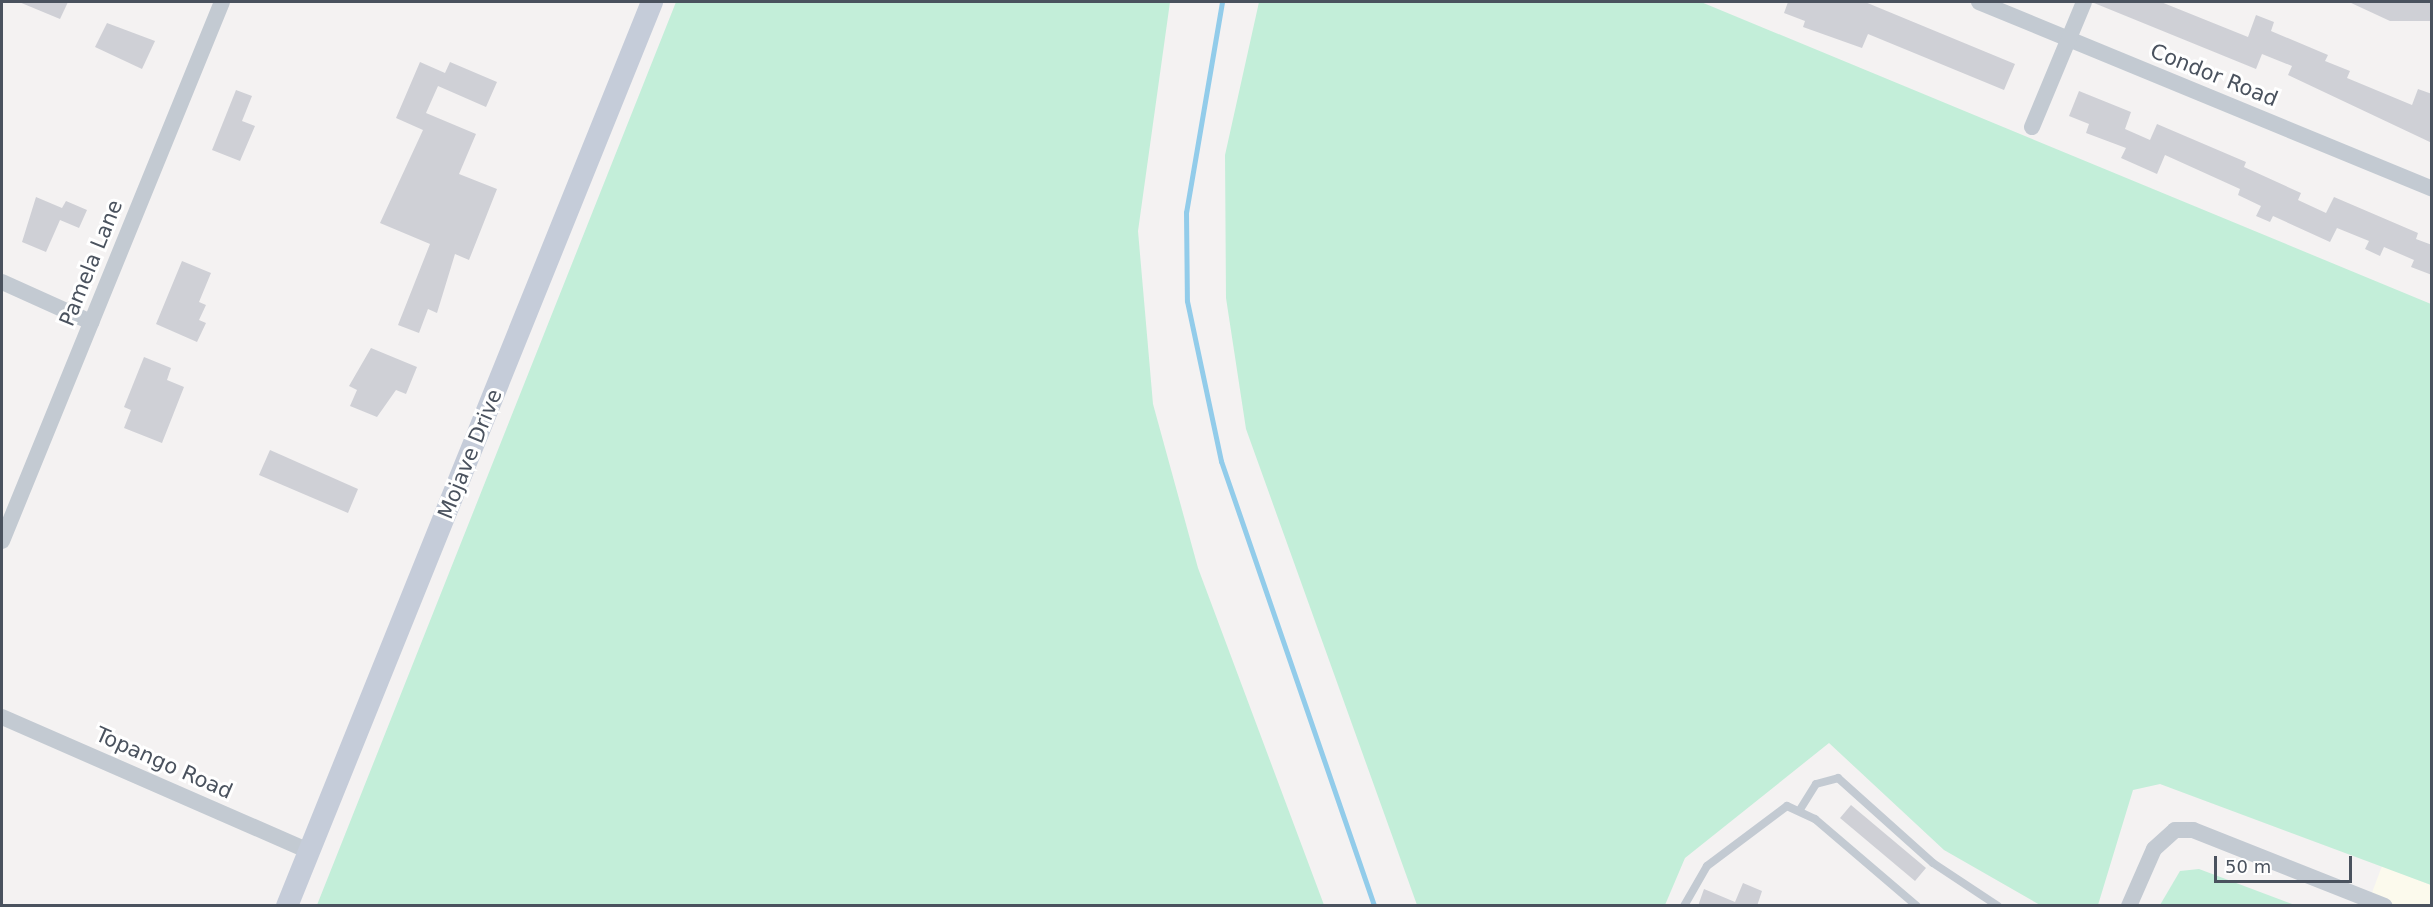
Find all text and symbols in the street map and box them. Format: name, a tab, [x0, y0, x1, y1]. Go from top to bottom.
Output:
street label: Condor Road	[2147, 38, 2281, 112]
street label: Pamela Lane	[54, 196, 128, 330]
street label: Mojave Drive	[433, 385, 507, 523]
street label: Topango Road	[92, 722, 236, 804]
scale bar	[2217, 844, 2355, 882]
text: 50 m	[2225, 856, 2271, 877]

